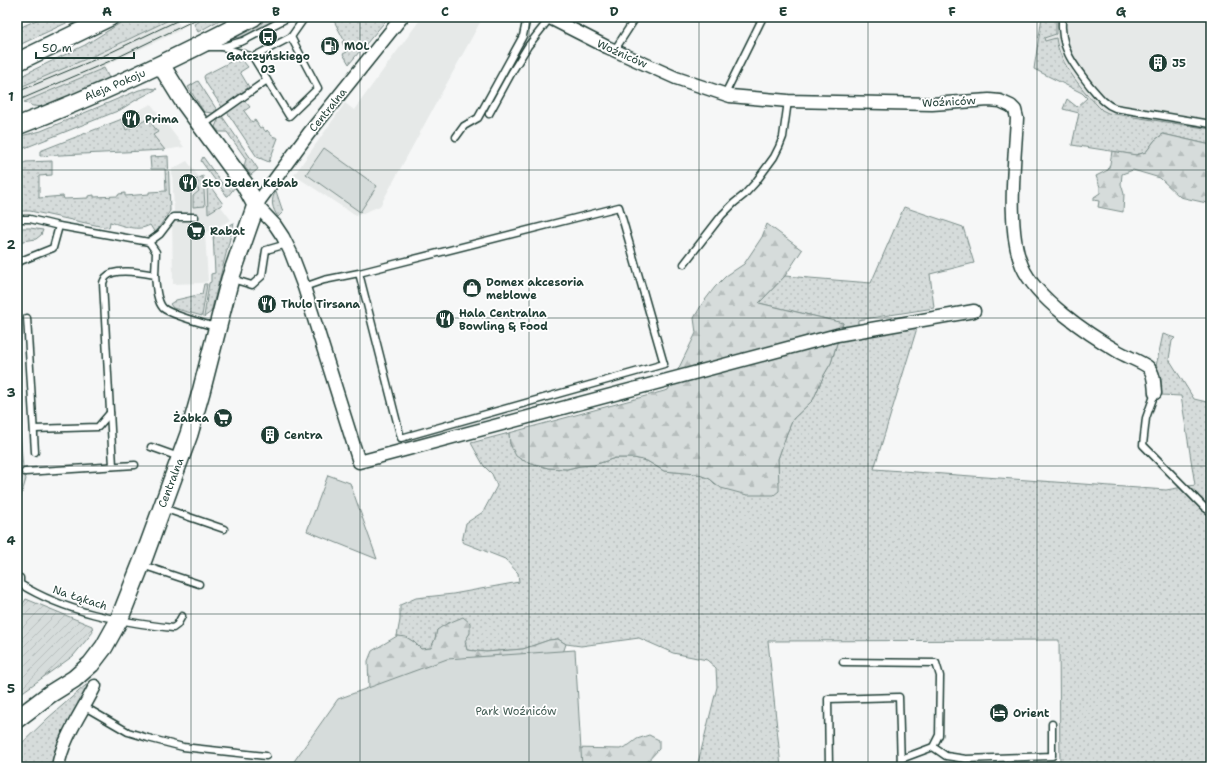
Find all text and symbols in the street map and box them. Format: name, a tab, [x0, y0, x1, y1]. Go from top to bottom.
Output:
text: A	[102, 3, 112, 20]
text: B	[272, 3, 280, 20]
text: C	[441, 3, 449, 20]
text: D	[609, 3, 619, 20]
text: E	[779, 3, 788, 20]
text: F	[948, 3, 956, 20]
text: G	[1116, 3, 1127, 20]
bus stop icon: Gałczyńskiego 03	[257, 26, 279, 48]
scale bar	[36, 34, 134, 60]
fuel station icon: MOL	[319, 35, 341, 57]
street label: Woźniców	[594, 36, 650, 72]
place label: MOL	[344, 39, 370, 54]
text: 50 m	[42, 40, 72, 56]
place label: Gałczyńskiego 03	[226, 49, 310, 77]
building icon: J5	[1147, 52, 1169, 74]
place label: J5	[1172, 56, 1186, 71]
street label: Aleja Pokoju	[82, 65, 148, 105]
street label: Centralna	[306, 85, 350, 135]
text: 1	[8, 88, 14, 105]
street label: Woźniców	[922, 93, 977, 111]
restaurant icon: Prima	[120, 108, 142, 130]
place label: Prima	[145, 112, 179, 127]
restaurant icon: Sto Jeden Kebab	[177, 172, 199, 194]
place label: Sto Jeden Kebab	[202, 176, 298, 191]
supermarket icon: Rabat	[185, 220, 207, 242]
place label: Rabat	[210, 224, 246, 239]
text: 2	[6, 236, 16, 253]
place label: Domex akcesoria meblowe	[486, 275, 584, 303]
shop icon: Domex akcesoria meblowe	[461, 277, 483, 299]
restaurant icon: Thulo Tirsana	[256, 293, 278, 315]
place label: Thulo Tirsana	[281, 297, 361, 312]
place label: Hala Centralna Bowling & Food	[459, 306, 548, 334]
restaurant icon: Hala Centralna Bowling & Food	[434, 308, 456, 330]
text: 3	[6, 384, 16, 401]
supermarket icon: Żabka	[212, 407, 234, 429]
place label: Żabka	[173, 410, 209, 426]
building icon: Centra	[259, 424, 281, 446]
place label: Centra	[284, 428, 323, 443]
street label: Centralna	[155, 456, 187, 510]
text: 4	[6, 532, 16, 549]
street label: Na Łąkach	[51, 582, 109, 614]
text: 5	[7, 680, 15, 697]
hotel icon: Orient	[988, 702, 1010, 724]
park label: Park Woźniców	[475, 704, 557, 719]
place label: Orient	[1013, 706, 1050, 721]

